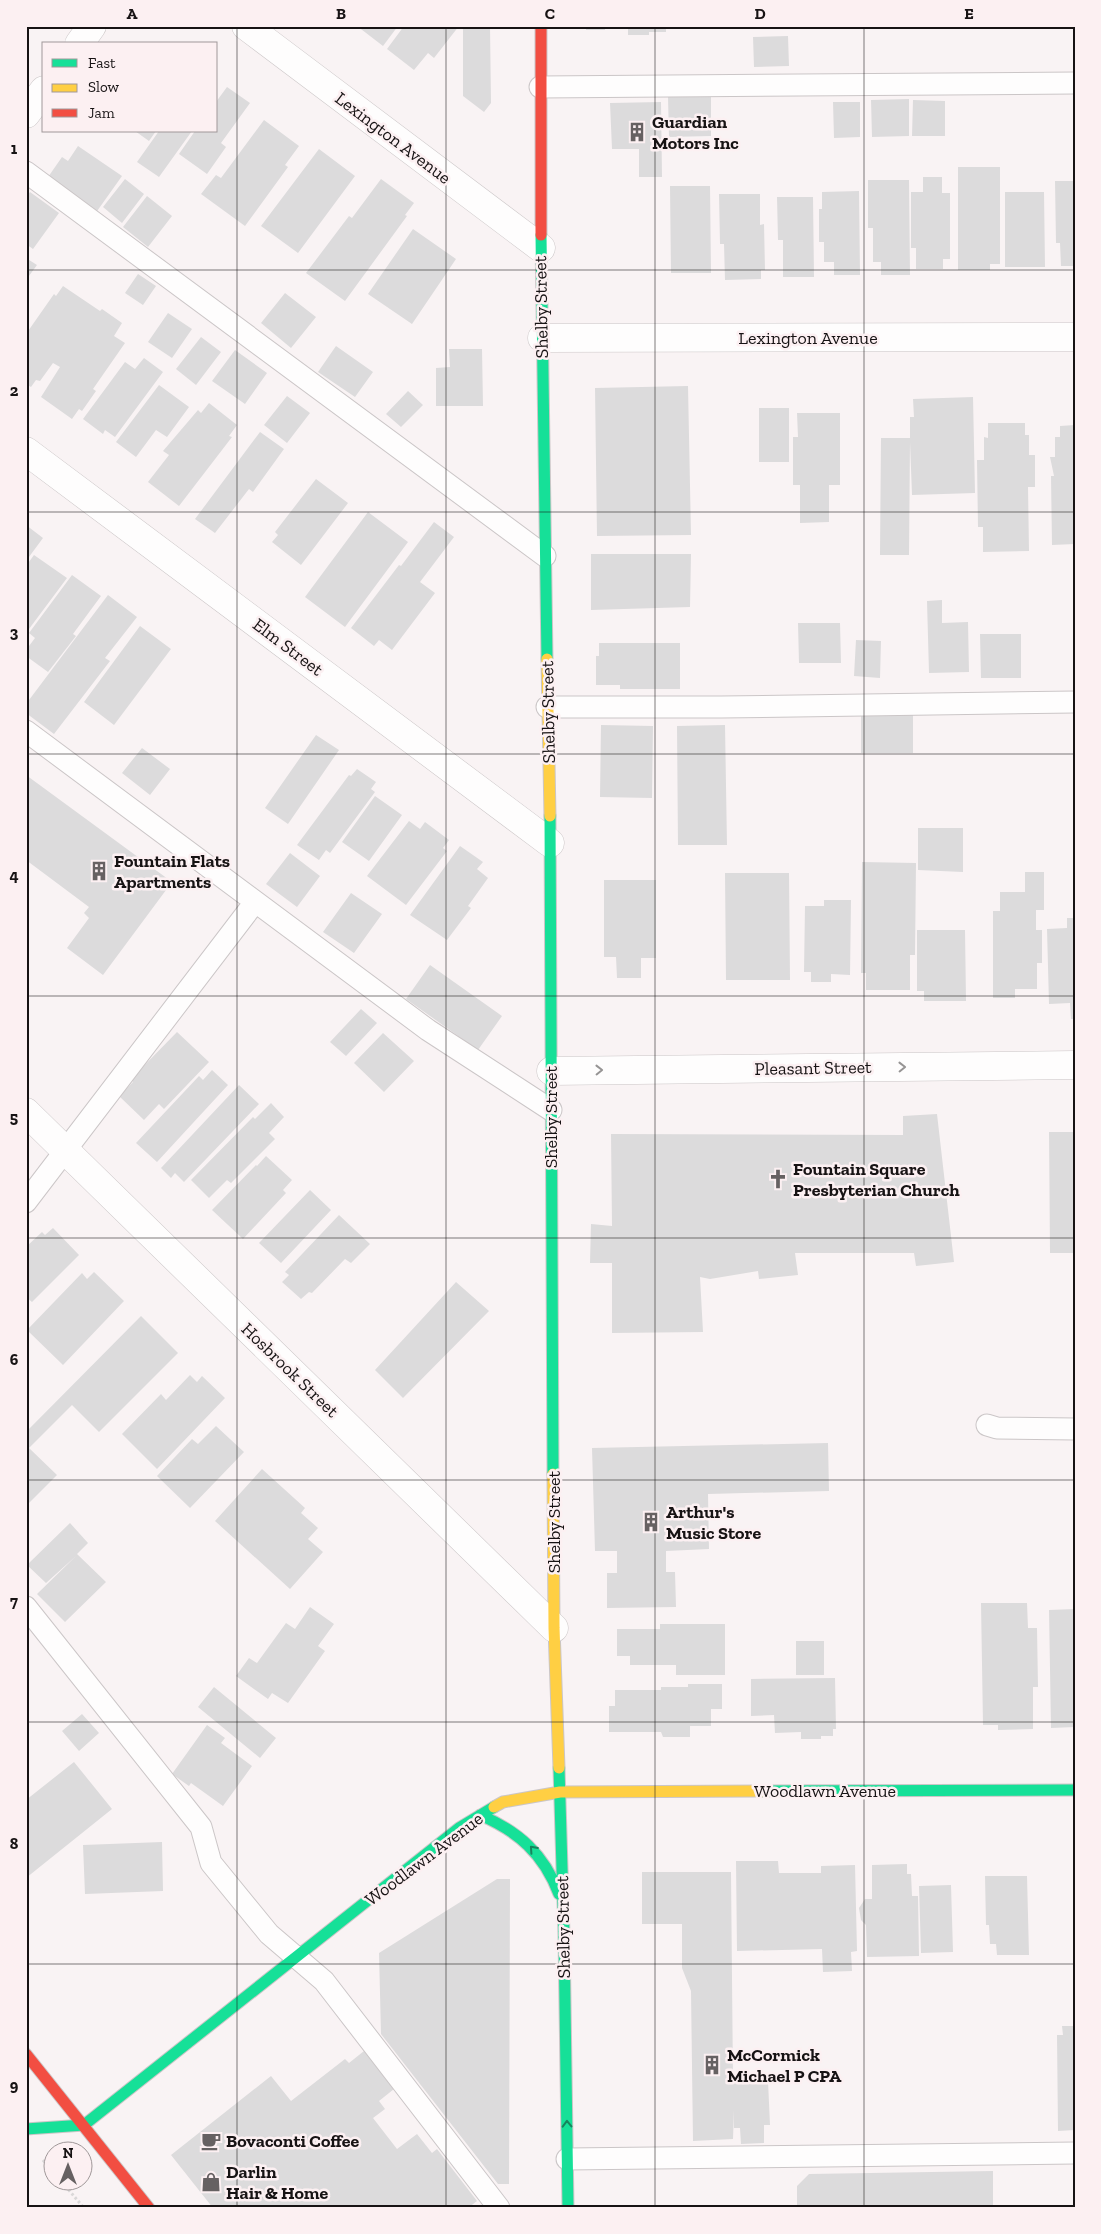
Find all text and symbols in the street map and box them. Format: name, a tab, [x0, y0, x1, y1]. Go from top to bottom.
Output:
text: A	[127, 4, 138, 23]
text: B	[336, 4, 346, 23]
text: C	[545, 4, 555, 23]
text: D	[754, 4, 766, 23]
text: E	[964, 4, 974, 23]
legend	[42, 42, 218, 132]
text: Fast	[88, 54, 116, 72]
text: Slow	[88, 78, 120, 96]
street label: Lexington Avenue	[331, 87, 455, 189]
text: Jam	[88, 104, 115, 122]
place label: Guardian Motors Inc	[652, 111, 739, 154]
building icon: Guardian Motors Inc	[626, 121, 648, 143]
text: 1	[11, 139, 18, 158]
street label: Shelby Street	[529, 255, 553, 358]
street label: Lexington Avenue	[738, 327, 878, 349]
text: 2	[10, 381, 19, 400]
street label: Elm Street	[248, 613, 328, 681]
text: 3	[10, 623, 19, 642]
street label: Shelby Street	[536, 660, 560, 763]
place label: Fountain Flats Apartments	[114, 850, 230, 893]
building icon: Fountain Flats Apartments	[88, 860, 110, 882]
text: 4	[9, 866, 19, 885]
street label: Pleasant Street	[754, 1056, 872, 1080]
one-way arrow	[898, 1062, 906, 1072]
street label: Shelby Street	[540, 1065, 562, 1168]
one-way arrow	[596, 1065, 604, 1076]
text: 5	[10, 1108, 18, 1127]
place label: Fountain Square Presbyterian Church	[793, 1158, 960, 1201]
church icon: Fountain Square Presbyterian Church	[767, 1168, 789, 1190]
street label: Hosbrook Street	[237, 1318, 343, 1422]
text: 6	[10, 1350, 19, 1369]
street label: Shelby Street	[543, 1470, 565, 1573]
place label: Arthur's Music Store	[666, 1501, 761, 1544]
building icon: Arthur's Music Store	[640, 1511, 662, 1533]
text: 7	[10, 1592, 18, 1611]
street label: Woodlawn Avenue	[754, 1780, 896, 1802]
street label: Woodlawn Avenue	[361, 1807, 487, 1911]
text: 8	[10, 1834, 19, 1853]
one-way arrow	[530, 1846, 539, 1855]
street label: Shelby Street	[551, 1875, 575, 1978]
place label: McCormick Michael P CPA	[727, 2044, 842, 2087]
building icon: McCormick Michael P CPA	[701, 2054, 723, 2076]
text: 9	[10, 2076, 19, 2095]
one-way arrow	[562, 2120, 572, 2128]
cafe icon: Bovaconti Coffee	[200, 2130, 222, 2152]
place label: Bovaconti Coffee	[226, 2130, 360, 2152]
north arrow	[42, 2142, 92, 2192]
text: N	[63, 2145, 74, 2162]
place label: Darlin Hair & Home	[226, 2161, 329, 2204]
shop icon: Darlin Hair & Home	[200, 2171, 222, 2193]

